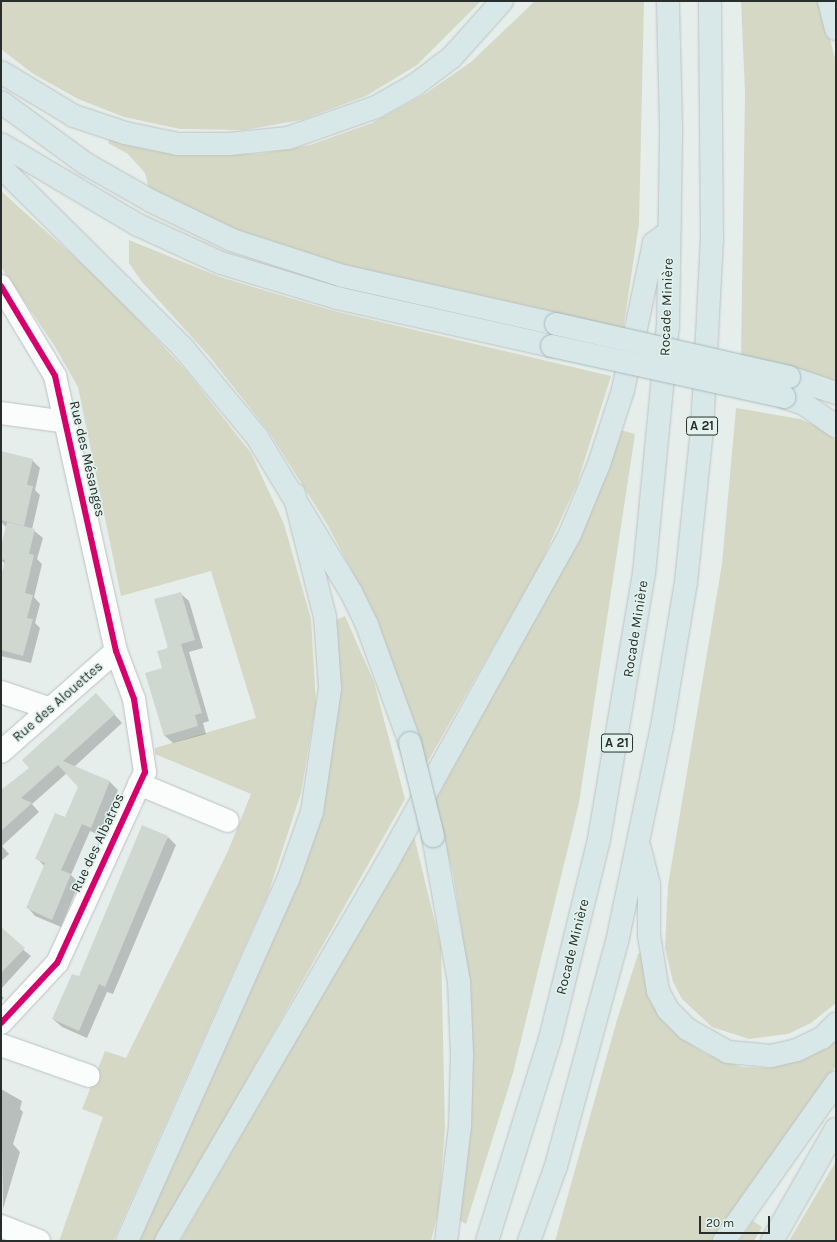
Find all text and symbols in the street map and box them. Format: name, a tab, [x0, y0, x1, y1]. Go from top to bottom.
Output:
street label: Rocade Minière	[657, 258, 677, 356]
street label: Rue des Mésanges	[65, 399, 109, 519]
road number: A 21	[686, 415, 718, 437]
street label: Rocade Minière	[620, 579, 652, 679]
street label: Rue des Alouettes	[9, 658, 107, 746]
road number: A 21	[601, 732, 633, 754]
street label: Rue des Albatros	[68, 791, 128, 895]
street label: Rocade Minière	[553, 897, 593, 997]
scale bar	[701, 1208, 772, 1234]
text: 20 m	[706, 1216, 734, 1230]

